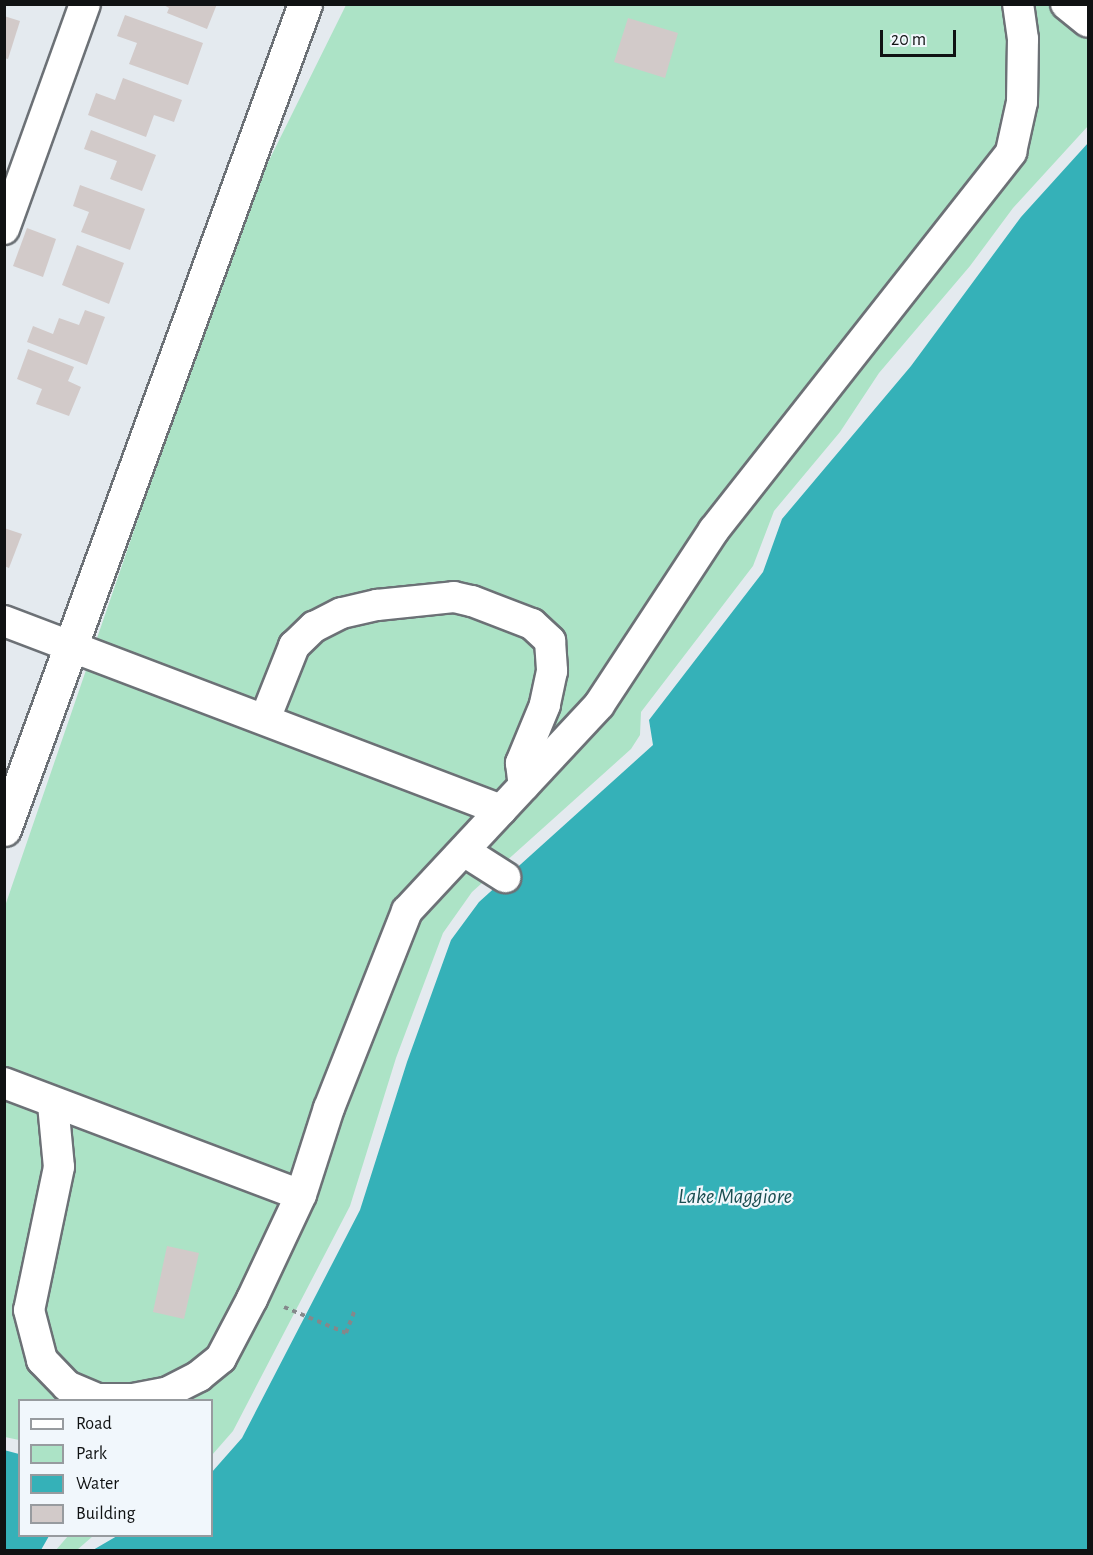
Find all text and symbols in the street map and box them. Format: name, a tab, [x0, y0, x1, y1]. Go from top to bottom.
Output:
scale bar	[883, 18, 960, 56]
text: 20 m	[891, 31, 926, 49]
water label: Lake Maggiore	[678, 1184, 792, 1210]
legend	[18, 1399, 213, 1537]
text: Road	[76, 1415, 112, 1433]
text: Park	[76, 1445, 107, 1463]
text: Water	[76, 1475, 119, 1493]
text: Building	[76, 1505, 135, 1523]

